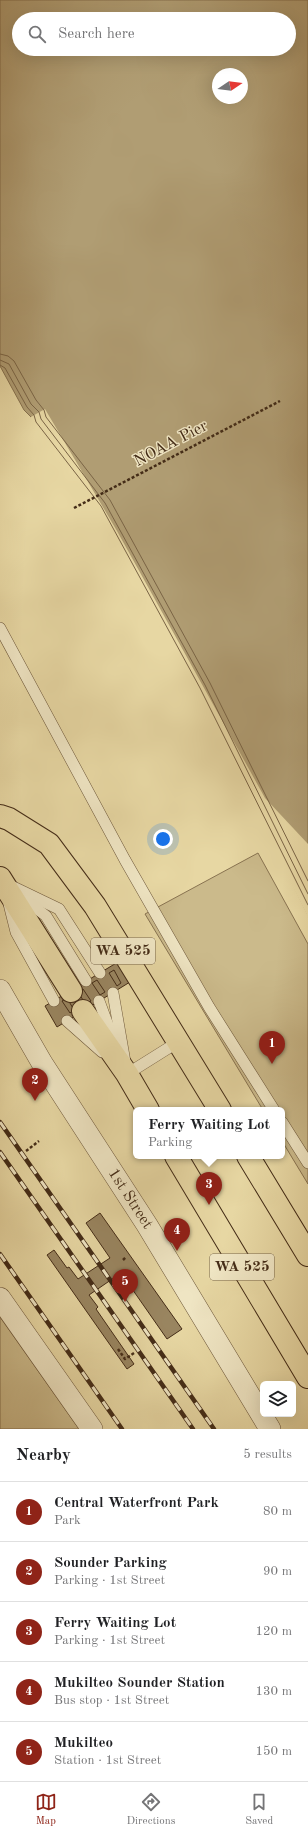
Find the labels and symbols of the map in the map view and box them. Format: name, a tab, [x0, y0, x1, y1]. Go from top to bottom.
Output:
north arrow	[212, 68, 248, 104]
street label: NOAA Pier	[132, 418, 211, 470]
your location	[153, 829, 173, 849]
road number: WA 525	[91, 938, 155, 964]
pin: 1	[259, 1031, 285, 1064]
pin: 2	[22, 1068, 48, 1101]
street label: 1st Street	[105, 1166, 156, 1232]
pin: 3	[196, 1172, 222, 1205]
pin: 4	[164, 1218, 190, 1251]
road number: WA 525	[210, 1254, 274, 1280]
pin: 5	[112, 1269, 138, 1302]

